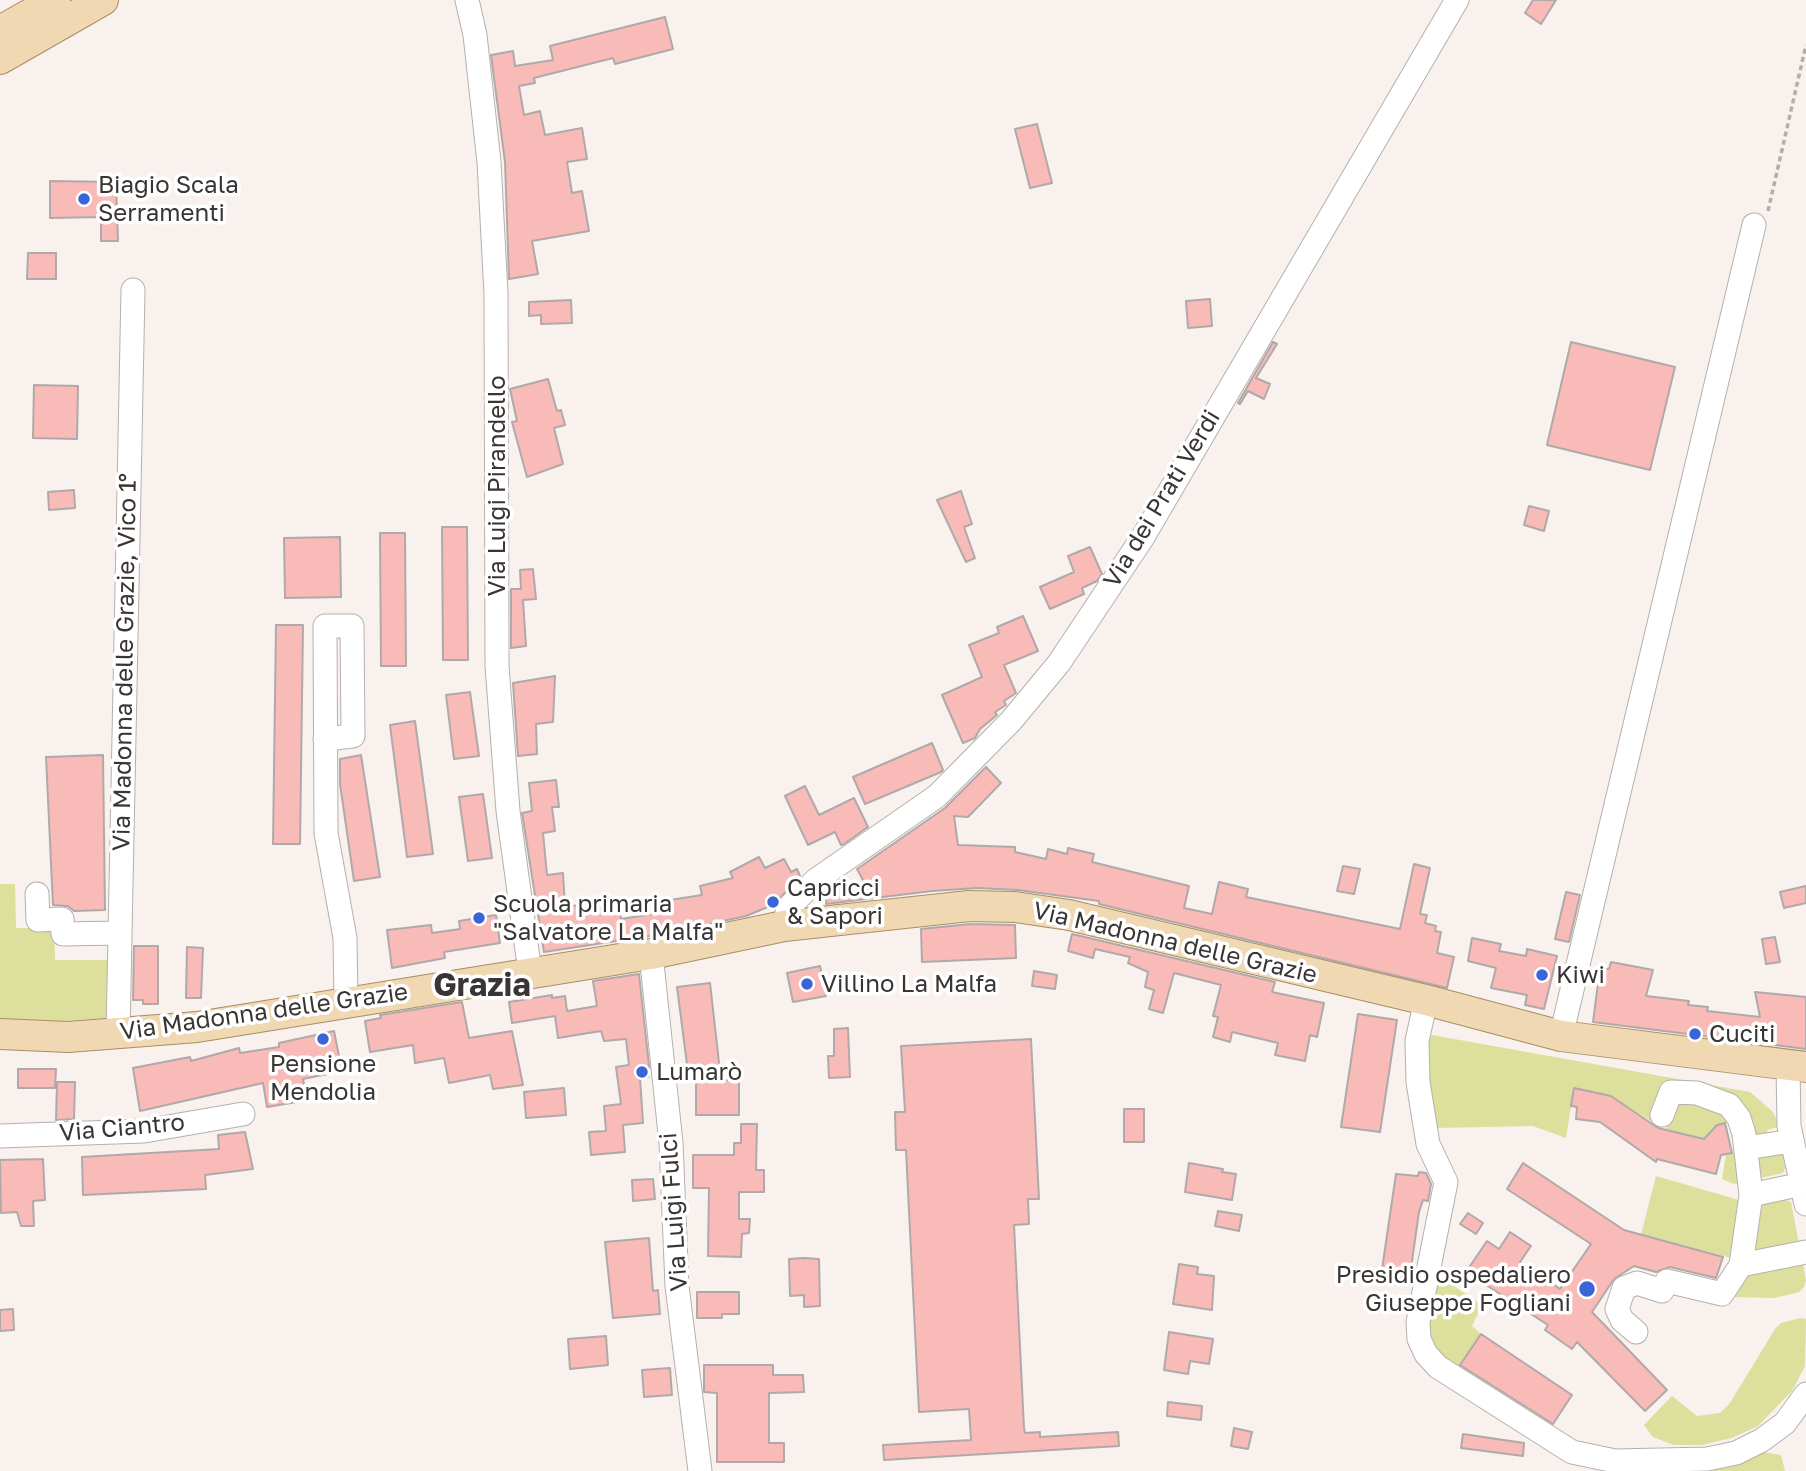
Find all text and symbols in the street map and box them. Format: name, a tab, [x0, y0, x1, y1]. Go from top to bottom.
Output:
place label: Biagio Scala Serramenti	[98, 171, 239, 227]
marker: Biagio Scala Serramenti	[76, 191, 92, 207]
street label: Via Luigi Pirandello	[483, 375, 511, 597]
street label: Via dei Prati Verdi	[1098, 405, 1226, 593]
street label: Via Madonna delle Grazie, Vico 1°	[107, 473, 143, 851]
place label: Capricci & Sapori	[787, 874, 883, 930]
place label: Scuola primaria "Salvatore La Malfa"	[493, 890, 723, 946]
marker: Capricci & Sapori	[765, 894, 781, 910]
street label: Via Madonna delle Grazie	[1030, 896, 1320, 990]
marker: Scuola primaria "Salvatore La Malfa"	[471, 910, 487, 926]
place label: Kiwi	[1556, 961, 1605, 989]
district label: Grazia	[433, 967, 531, 1005]
marker: Kiwi	[1534, 967, 1550, 983]
place label: Villino La Malfa	[821, 970, 997, 998]
marker: Villino La Malfa	[799, 976, 815, 992]
street label: Via Madonna delle Grazie	[118, 978, 410, 1046]
place label: Cuciti	[1709, 1020, 1775, 1048]
marker: Cuciti	[1687, 1026, 1703, 1042]
marker: Pensione Mendolia	[315, 1031, 331, 1047]
place label: Pensione Mendolia	[270, 1050, 376, 1106]
place label: Lumarò	[656, 1058, 742, 1086]
marker: Lumarò	[634, 1064, 650, 1080]
street label: Via Ciantro	[58, 1108, 186, 1148]
street label: Via Luigi Fulci	[654, 1132, 694, 1292]
place label: Presidio ospedaliero Giuseppe Fogliani	[1336, 1261, 1571, 1317]
marker: Presidio ospedaliero Giuseppe Fogliani	[1577, 1279, 1597, 1299]

